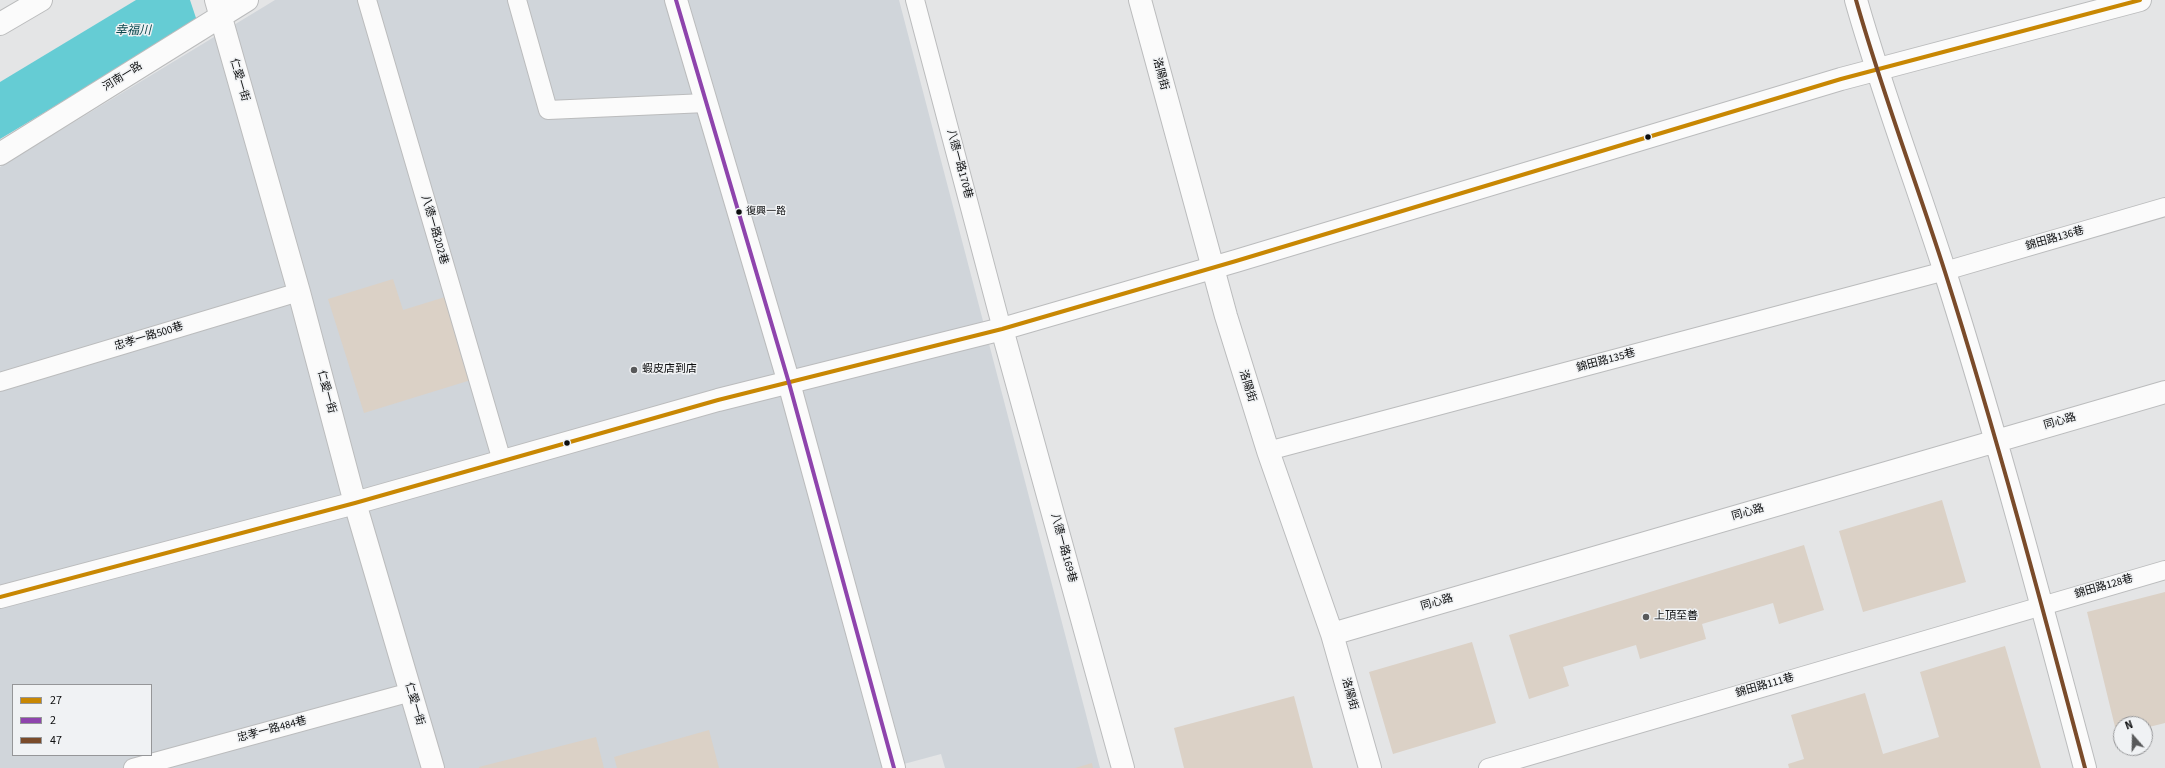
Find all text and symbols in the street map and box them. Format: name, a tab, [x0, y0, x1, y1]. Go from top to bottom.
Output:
water label: 幸福川	[115, 24, 151, 38]
street label: 洛陽街	[1149, 56, 1171, 92]
street label: 仁愛一街	[227, 57, 251, 103]
street label: 河南一路	[101, 60, 145, 94]
street label: 八德一路170巷	[943, 128, 975, 200]
unlabelled marker	[1643, 132, 1653, 142]
street label: 八德一路202巷	[418, 194, 450, 266]
place label: 復興一路	[746, 206, 786, 218]
marker: 復興一路	[734, 207, 744, 217]
street label: 錦田路136巷	[2024, 224, 2086, 254]
street label: 忠孝一路500巷	[113, 320, 185, 354]
street label: 錦田路135巷	[1575, 347, 1637, 375]
place label: 蝦皮店到店	[642, 363, 697, 377]
marker: 蝦皮店到店	[629, 365, 639, 375]
street label: 洛陽街	[1236, 368, 1258, 404]
street label: 仁愛一街	[314, 369, 338, 415]
street label: 同心路	[2042, 411, 2078, 433]
unlabelled marker	[562, 438, 572, 448]
street label: 同心路	[1730, 502, 1766, 524]
street label: 八德一路169巷	[1047, 512, 1079, 584]
street label: 錦田路128巷	[2073, 572, 2135, 602]
street label: 同心路	[1419, 592, 1455, 614]
place label: 上頂至善	[1654, 610, 1698, 624]
marker: 上頂至善	[1641, 612, 1651, 622]
street label: 錦田路111巷	[1734, 671, 1796, 701]
street label: 洛陽街	[1338, 676, 1360, 712]
street label: 仁愛一街	[402, 681, 426, 727]
legend	[12, 684, 152, 756]
text: 27	[50, 692, 62, 709]
text: 2	[50, 712, 56, 729]
street label: 忠孝一路484巷	[236, 714, 308, 746]
north arrow	[2113, 716, 2153, 756]
text: N	[2123, 717, 2135, 733]
text: 47	[50, 732, 62, 749]

